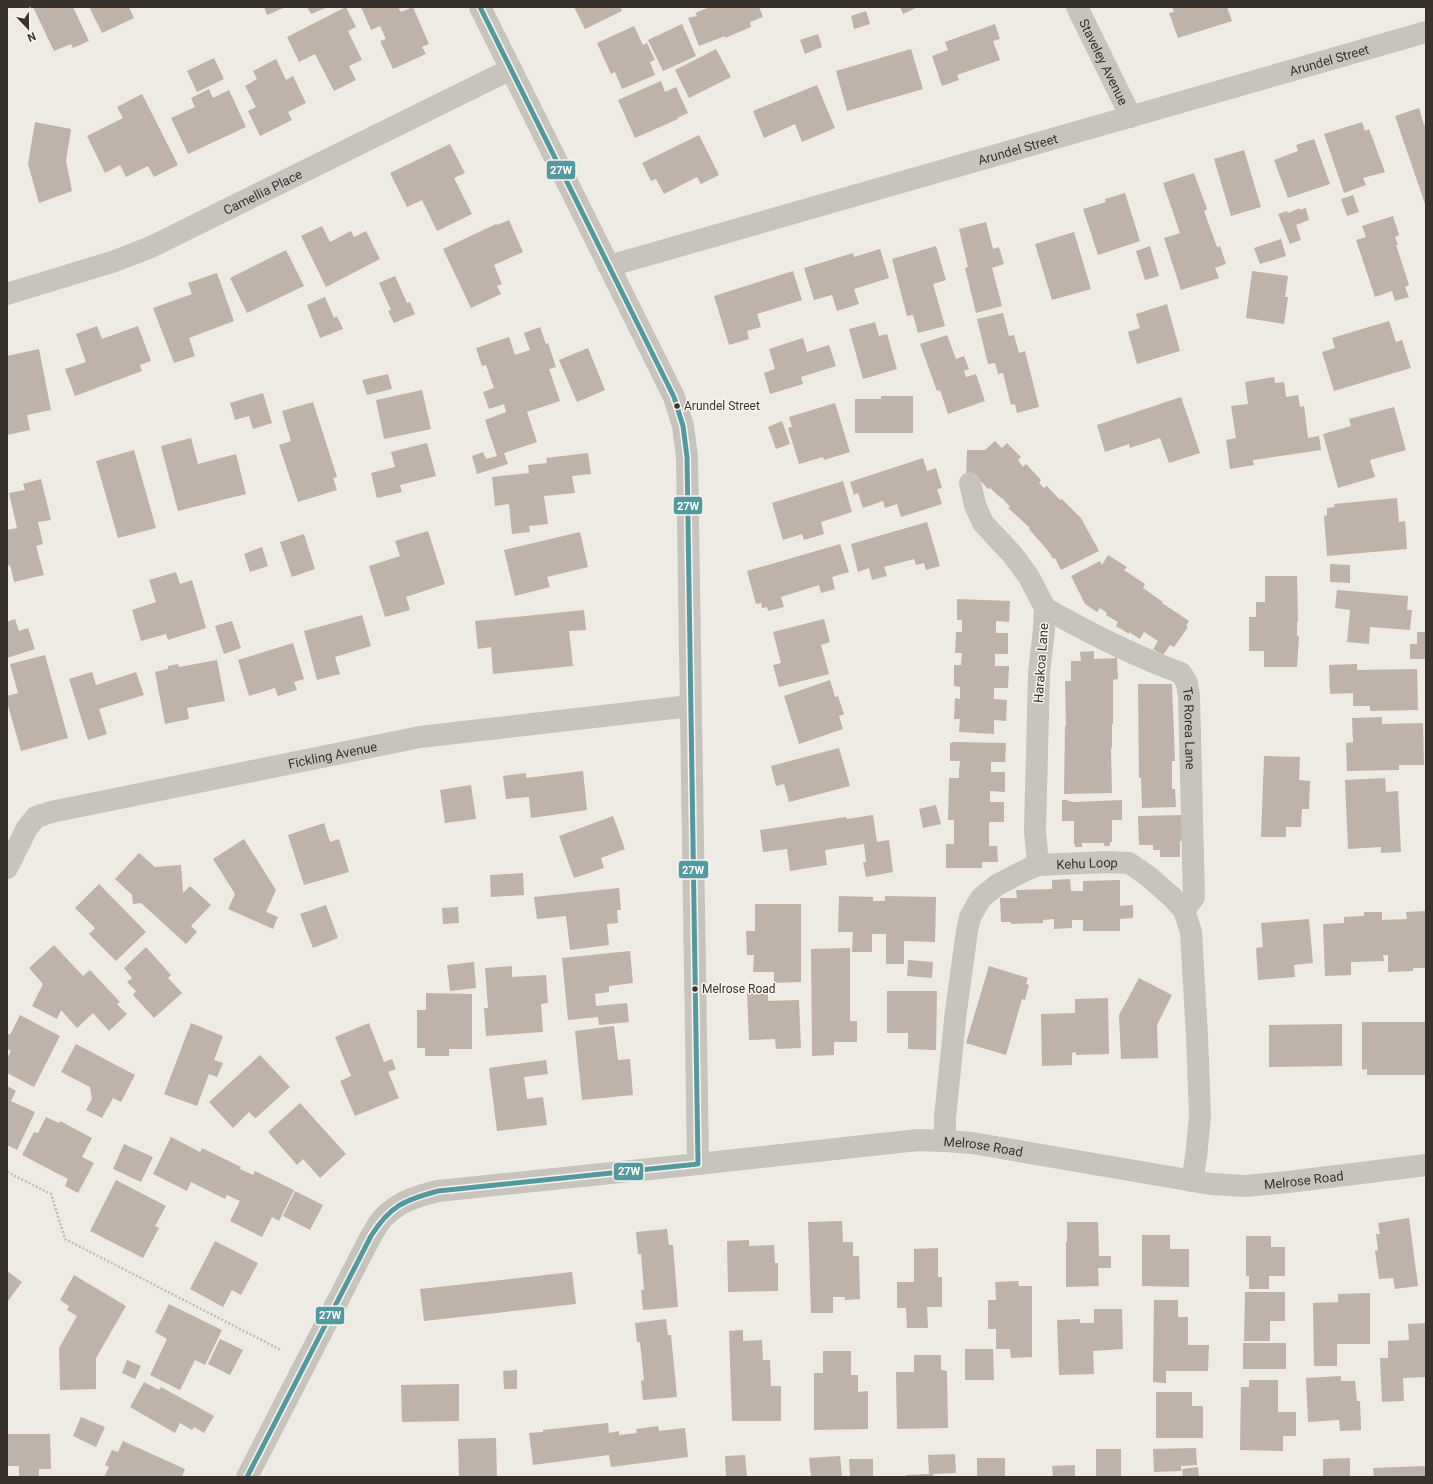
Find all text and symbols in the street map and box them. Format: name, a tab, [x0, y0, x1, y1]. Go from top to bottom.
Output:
north arrow	[8, 8, 48, 48]
street label: Staveley Avenue	[1076, 16, 1131, 107]
text: N	[25, 29, 38, 44]
street label: Arundel Street	[1287, 41, 1371, 78]
street label: Arundel Street	[976, 130, 1059, 168]
line badge: 27W	[546, 160, 576, 180]
text: 27W	[550, 164, 572, 177]
street label: Camellia Place	[221, 166, 304, 218]
place label: Arundel Street	[684, 399, 760, 413]
marker: Arundel Street	[672, 401, 682, 411]
line badge: 27W	[673, 496, 703, 515]
text: 27W	[677, 500, 699, 513]
street label: Harakoa Lane	[1031, 622, 1051, 703]
street label: Te Rorea Lane	[1180, 686, 1198, 770]
street label: Fickling Avenue	[287, 738, 378, 771]
street label: Kehu Loop	[1056, 854, 1118, 872]
line badge: 27W	[678, 860, 709, 879]
text: 27W	[682, 864, 704, 877]
place label: Melrose Road	[702, 982, 776, 996]
marker: Melrose Road	[690, 984, 700, 994]
street label: Melrose Road	[943, 1133, 1024, 1159]
line badge: 27W	[613, 1162, 644, 1181]
text: 27W	[618, 1165, 640, 1178]
street label: Melrose Road	[1263, 1168, 1344, 1192]
line badge: 27W	[315, 1306, 345, 1325]
text: 27W	[319, 1309, 341, 1322]

